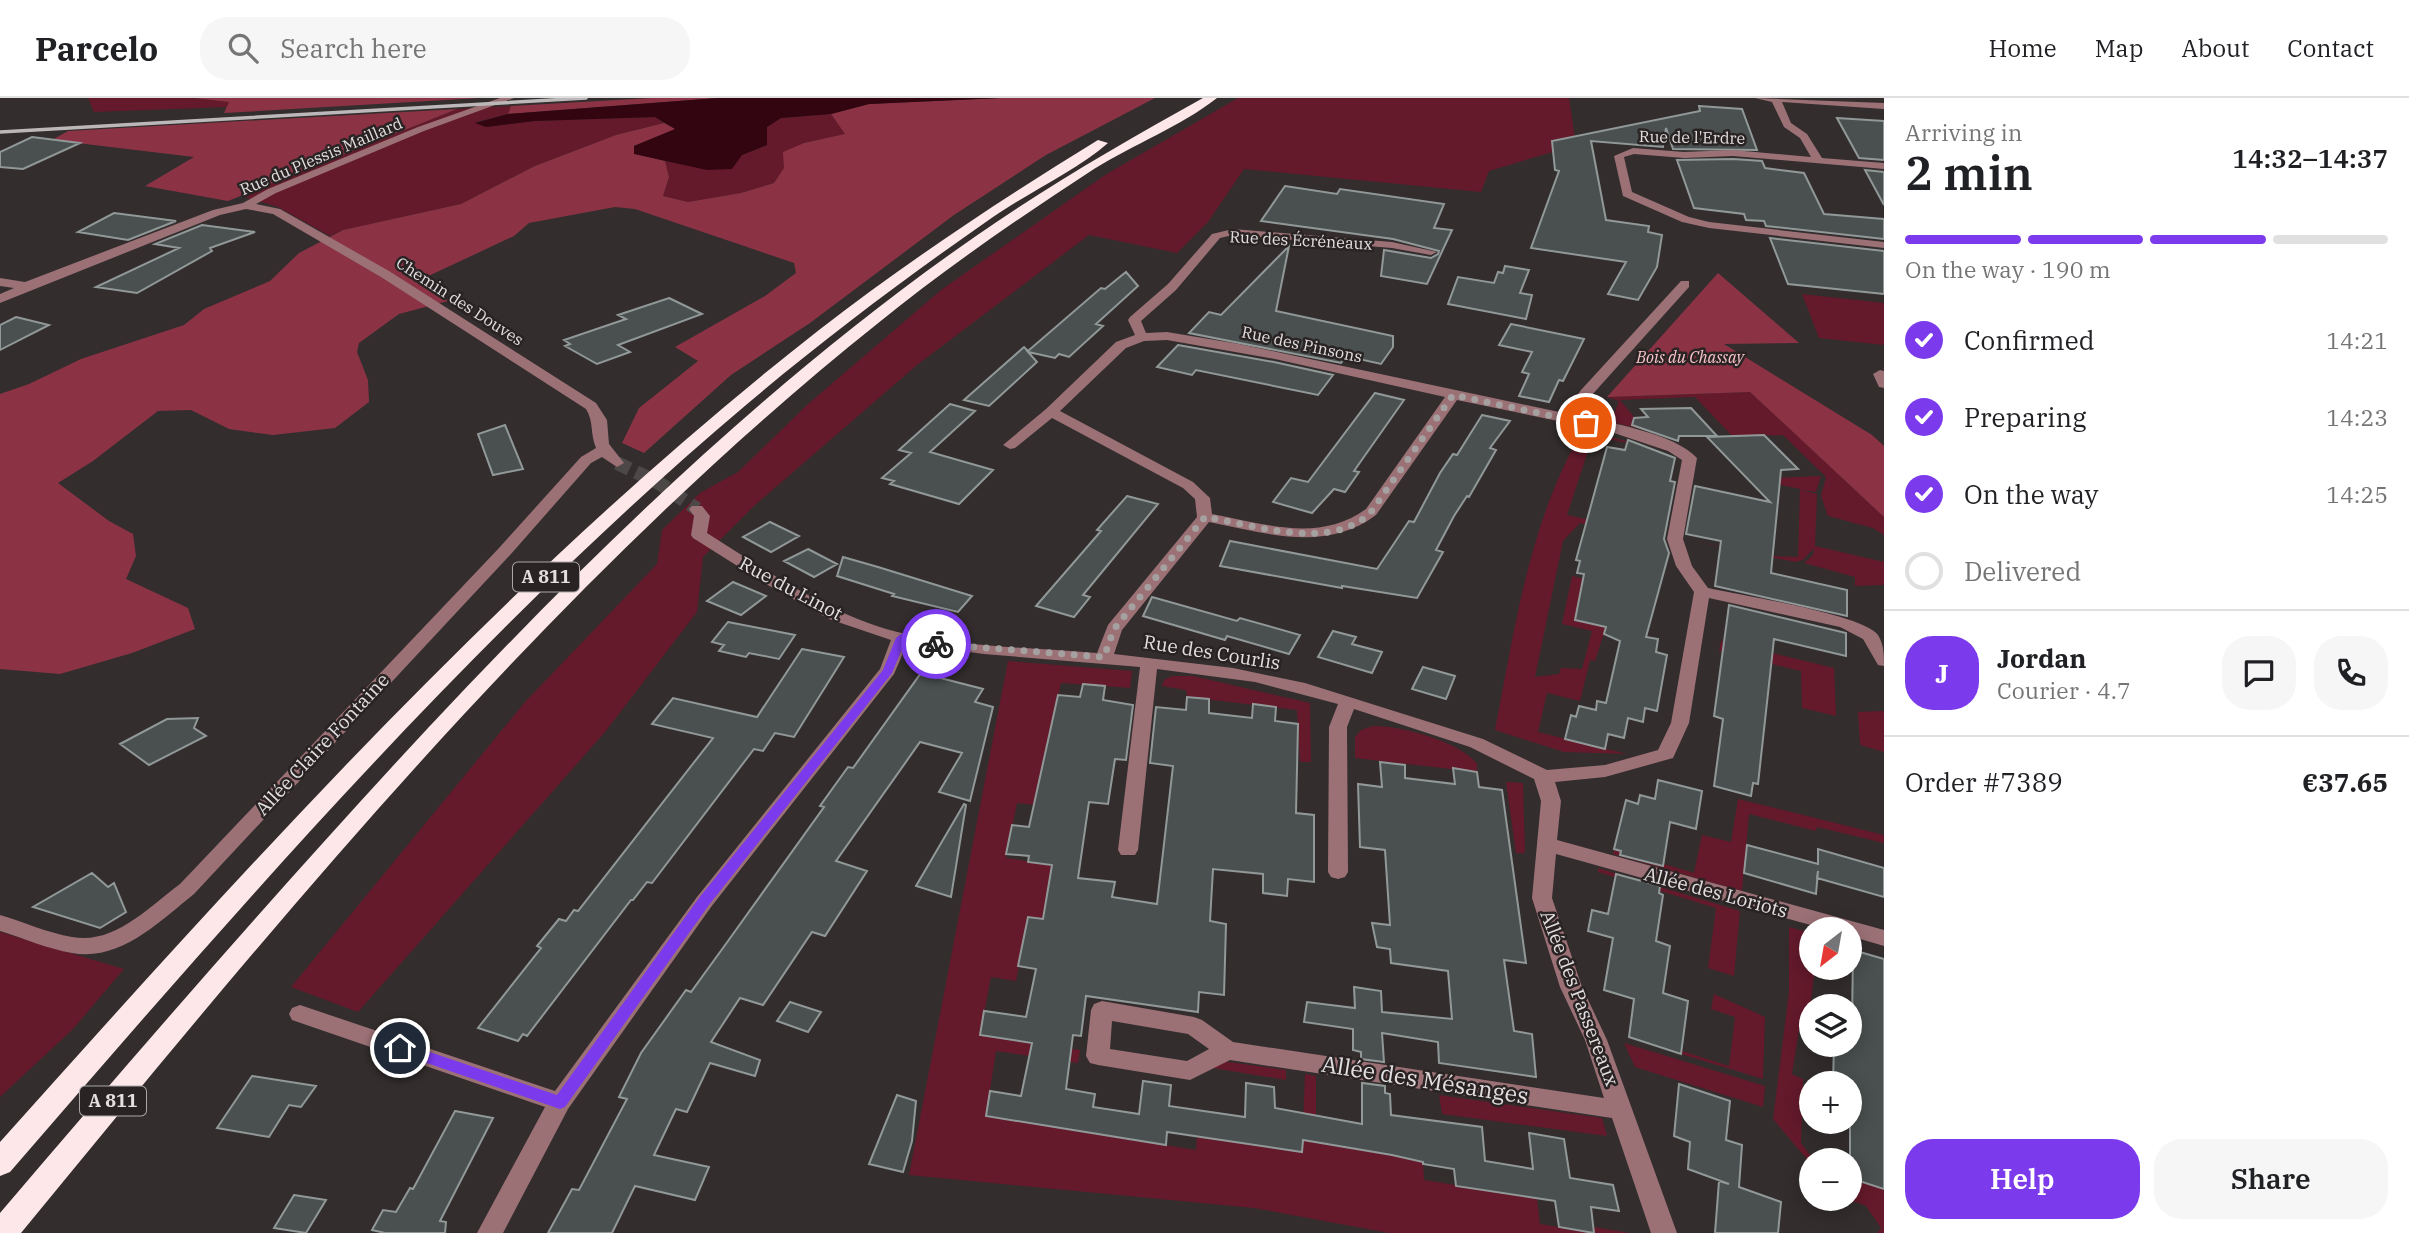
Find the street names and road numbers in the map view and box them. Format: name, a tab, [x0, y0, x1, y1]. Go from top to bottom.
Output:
street label: Rue du Plessis Maillard	[237, 113, 405, 199]
street label: Rue de l'Erdre	[1639, 126, 1745, 148]
street label: Rue des Écréneaux	[1229, 225, 1373, 254]
street label: Chemin des Douves	[392, 252, 528, 350]
street label: Rue des Pinsons	[1240, 321, 1364, 367]
street label: Rue du Linot	[735, 551, 847, 625]
road number: A 811	[513, 562, 579, 592]
street label: Rue des Courlis	[1142, 629, 1282, 675]
street label: Allée Claire Fontaine	[250, 668, 394, 820]
street label: Allée des Loriots	[1642, 861, 1790, 923]
street label: Allée des Passereaux	[1535, 907, 1625, 1090]
street label: Allée des Mésanges	[1320, 1048, 1531, 1110]
road number: A 811	[80, 1086, 146, 1116]

